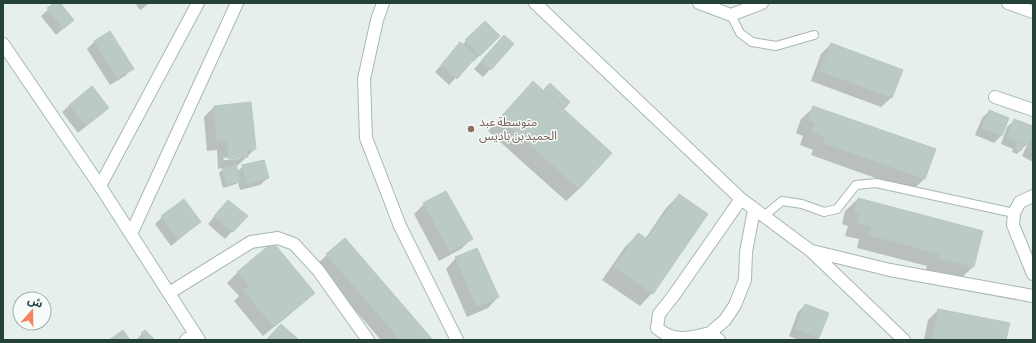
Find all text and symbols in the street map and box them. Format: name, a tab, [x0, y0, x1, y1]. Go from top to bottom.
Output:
place label: متوسطة عبد الحميد بن باديس	[479, 115, 557, 143]
marker: متوسطة عبد الحميد بن باديس	[466, 124, 476, 134]
north arrow	[12, 291, 52, 331]
text: ش	[26, 293, 45, 311]

